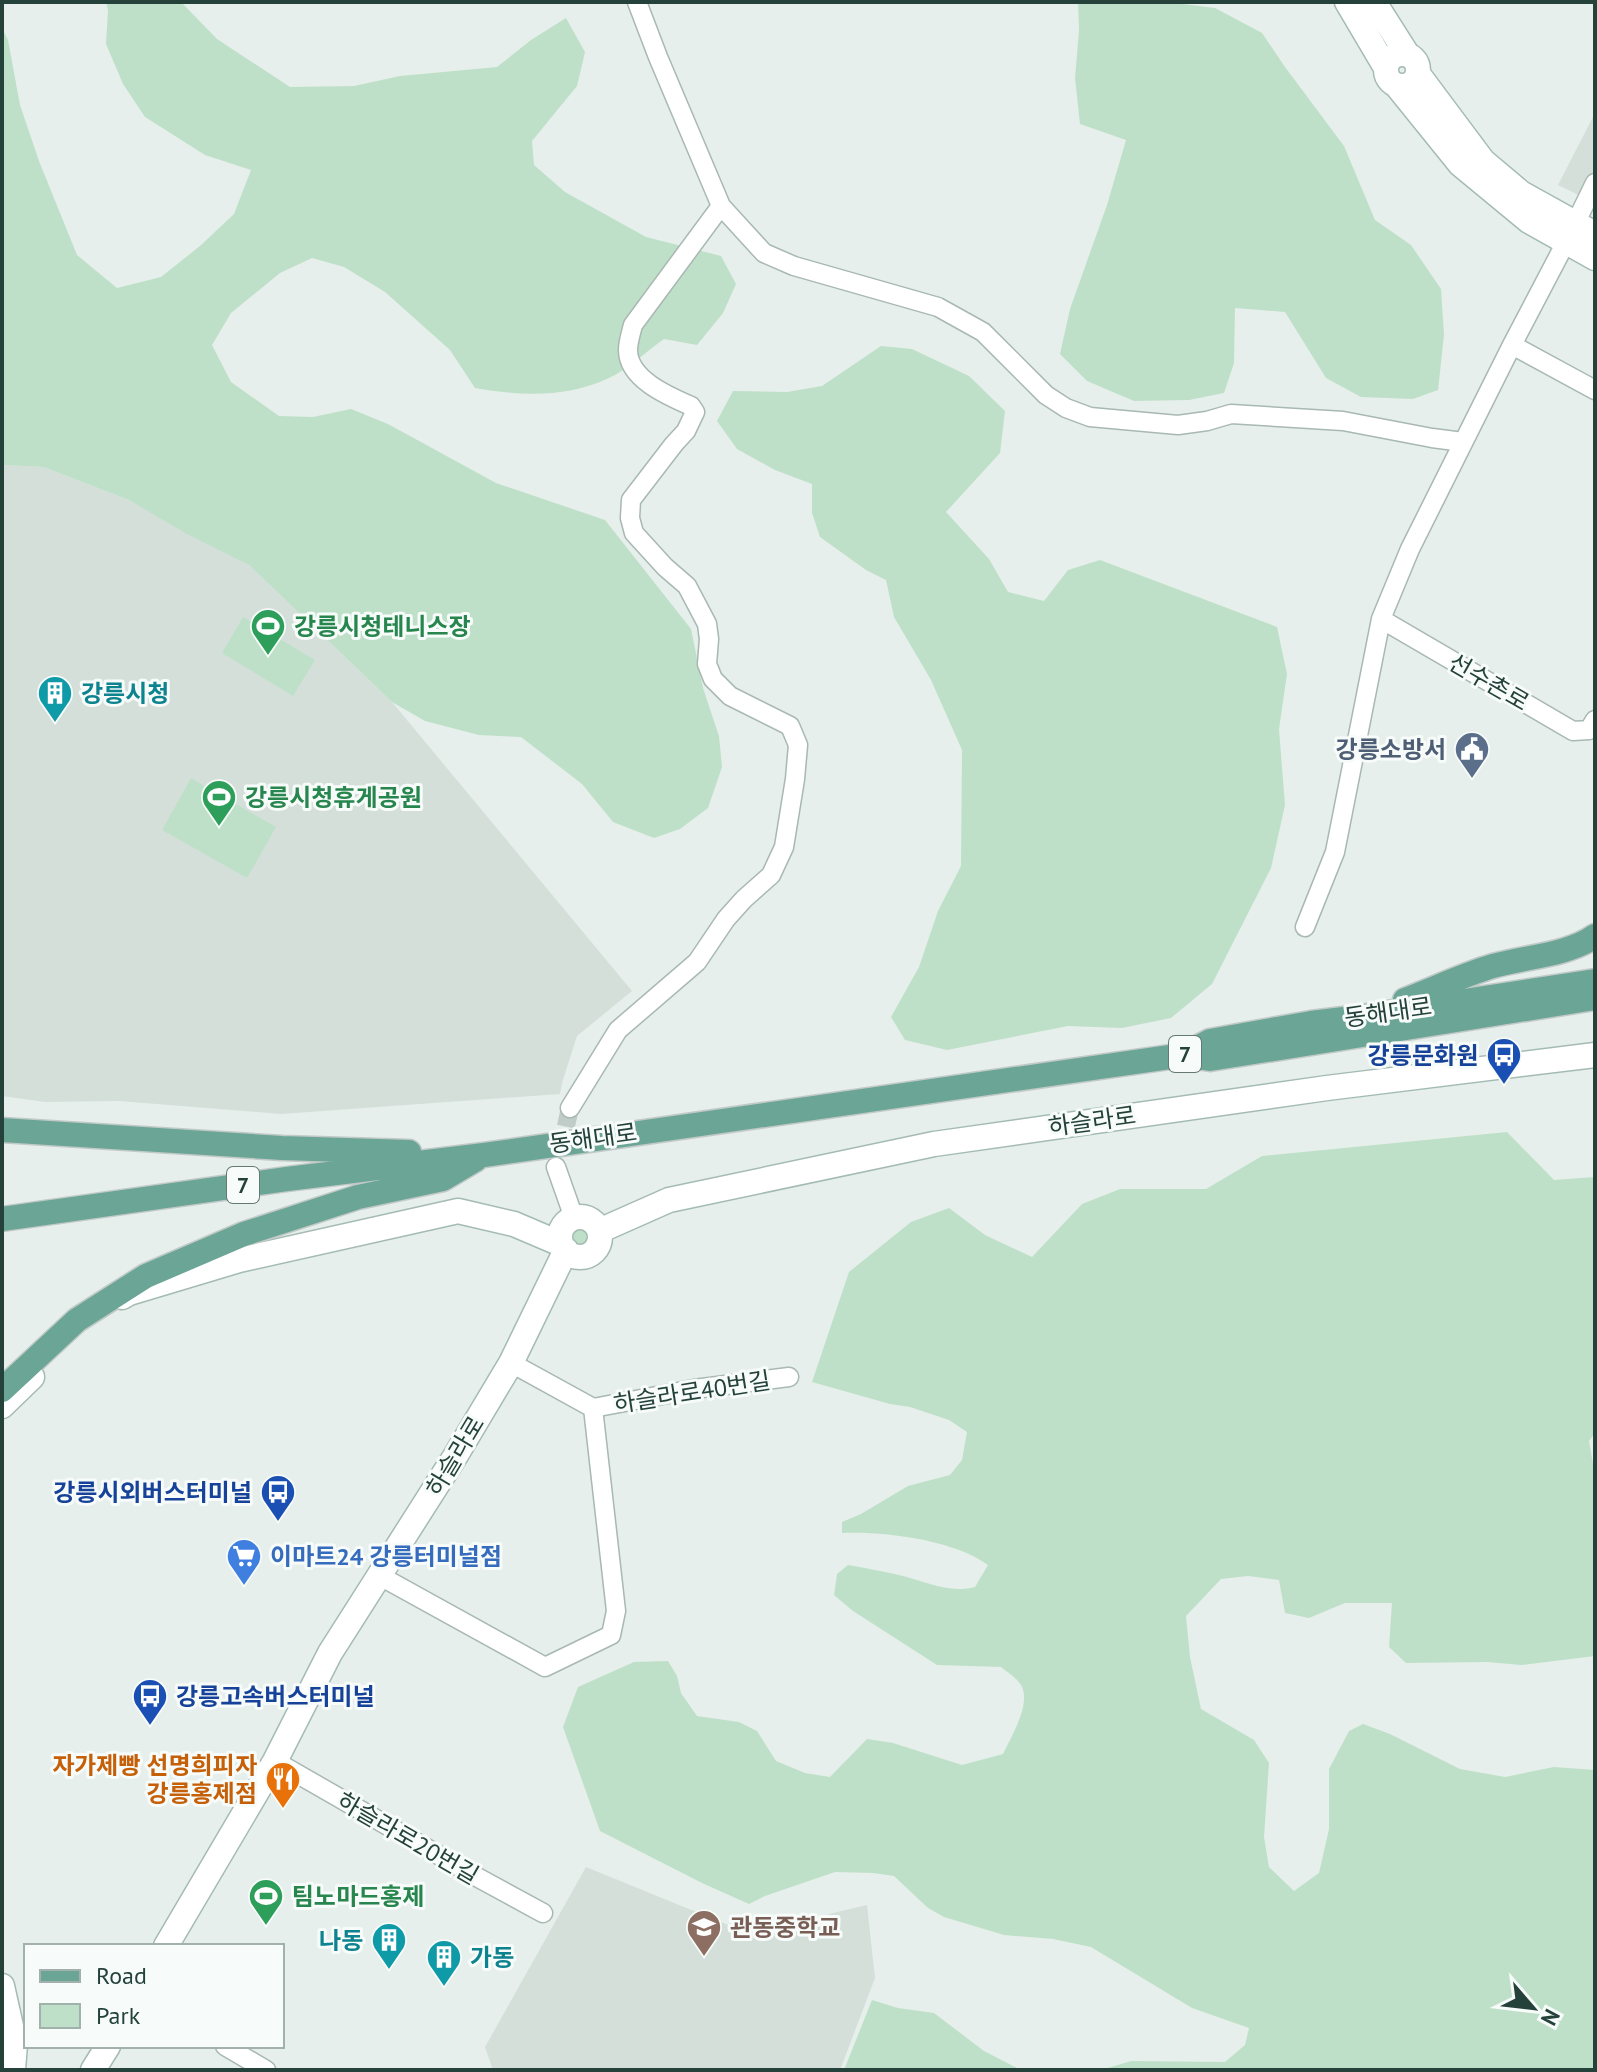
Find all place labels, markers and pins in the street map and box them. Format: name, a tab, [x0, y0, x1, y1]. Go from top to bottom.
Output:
sports icon: 강릉시청테니스장	[249, 607, 287, 657]
place label: 강릉시청테니스장	[294, 611, 471, 642]
building icon: 강릉시청	[36, 674, 74, 724]
place label: 강릉시청	[81, 678, 169, 709]
public building icon: 강릉소방서	[1453, 730, 1491, 780]
place label: 강릉소방서	[1336, 734, 1446, 765]
sports icon: 강릉시청휴게공원	[200, 778, 238, 828]
place label: 강릉시청휴게공원	[245, 782, 422, 813]
bus stop icon: 강릉문화원	[1485, 1036, 1523, 1086]
place label: 강릉문화원	[1368, 1040, 1478, 1071]
bus stop icon: 강릉시외버스터미널	[259, 1473, 297, 1523]
place label: 강릉시외버스터미널	[53, 1477, 252, 1508]
supermarket icon: 이마트24 강릉터미널점	[225, 1537, 263, 1587]
place label: 이마트24 강릉터미널점	[270, 1541, 502, 1572]
bus stop icon: 강릉고속버스터미널	[131, 1677, 169, 1727]
place label: 강릉고속버스터미널	[176, 1681, 375, 1712]
place label: 자가제빵 선명희피자 강릉홍제점	[52, 1750, 257, 1809]
restaurant icon: 자가제빵 선명희피자 강릉홍제점	[264, 1760, 302, 1810]
sports icon: 팀노마드홍제	[247, 1877, 285, 1927]
place label: 팀노마드홍제	[292, 1881, 424, 1912]
school or university icon: 관동중학교	[685, 1908, 723, 1958]
place label: 관동중학교	[730, 1912, 840, 1943]
building icon: 나동	[370, 1921, 408, 1971]
place label: 나동	[319, 1925, 363, 1956]
building icon: 가동	[425, 1938, 463, 1988]
place label: 가동	[470, 1942, 514, 1973]

